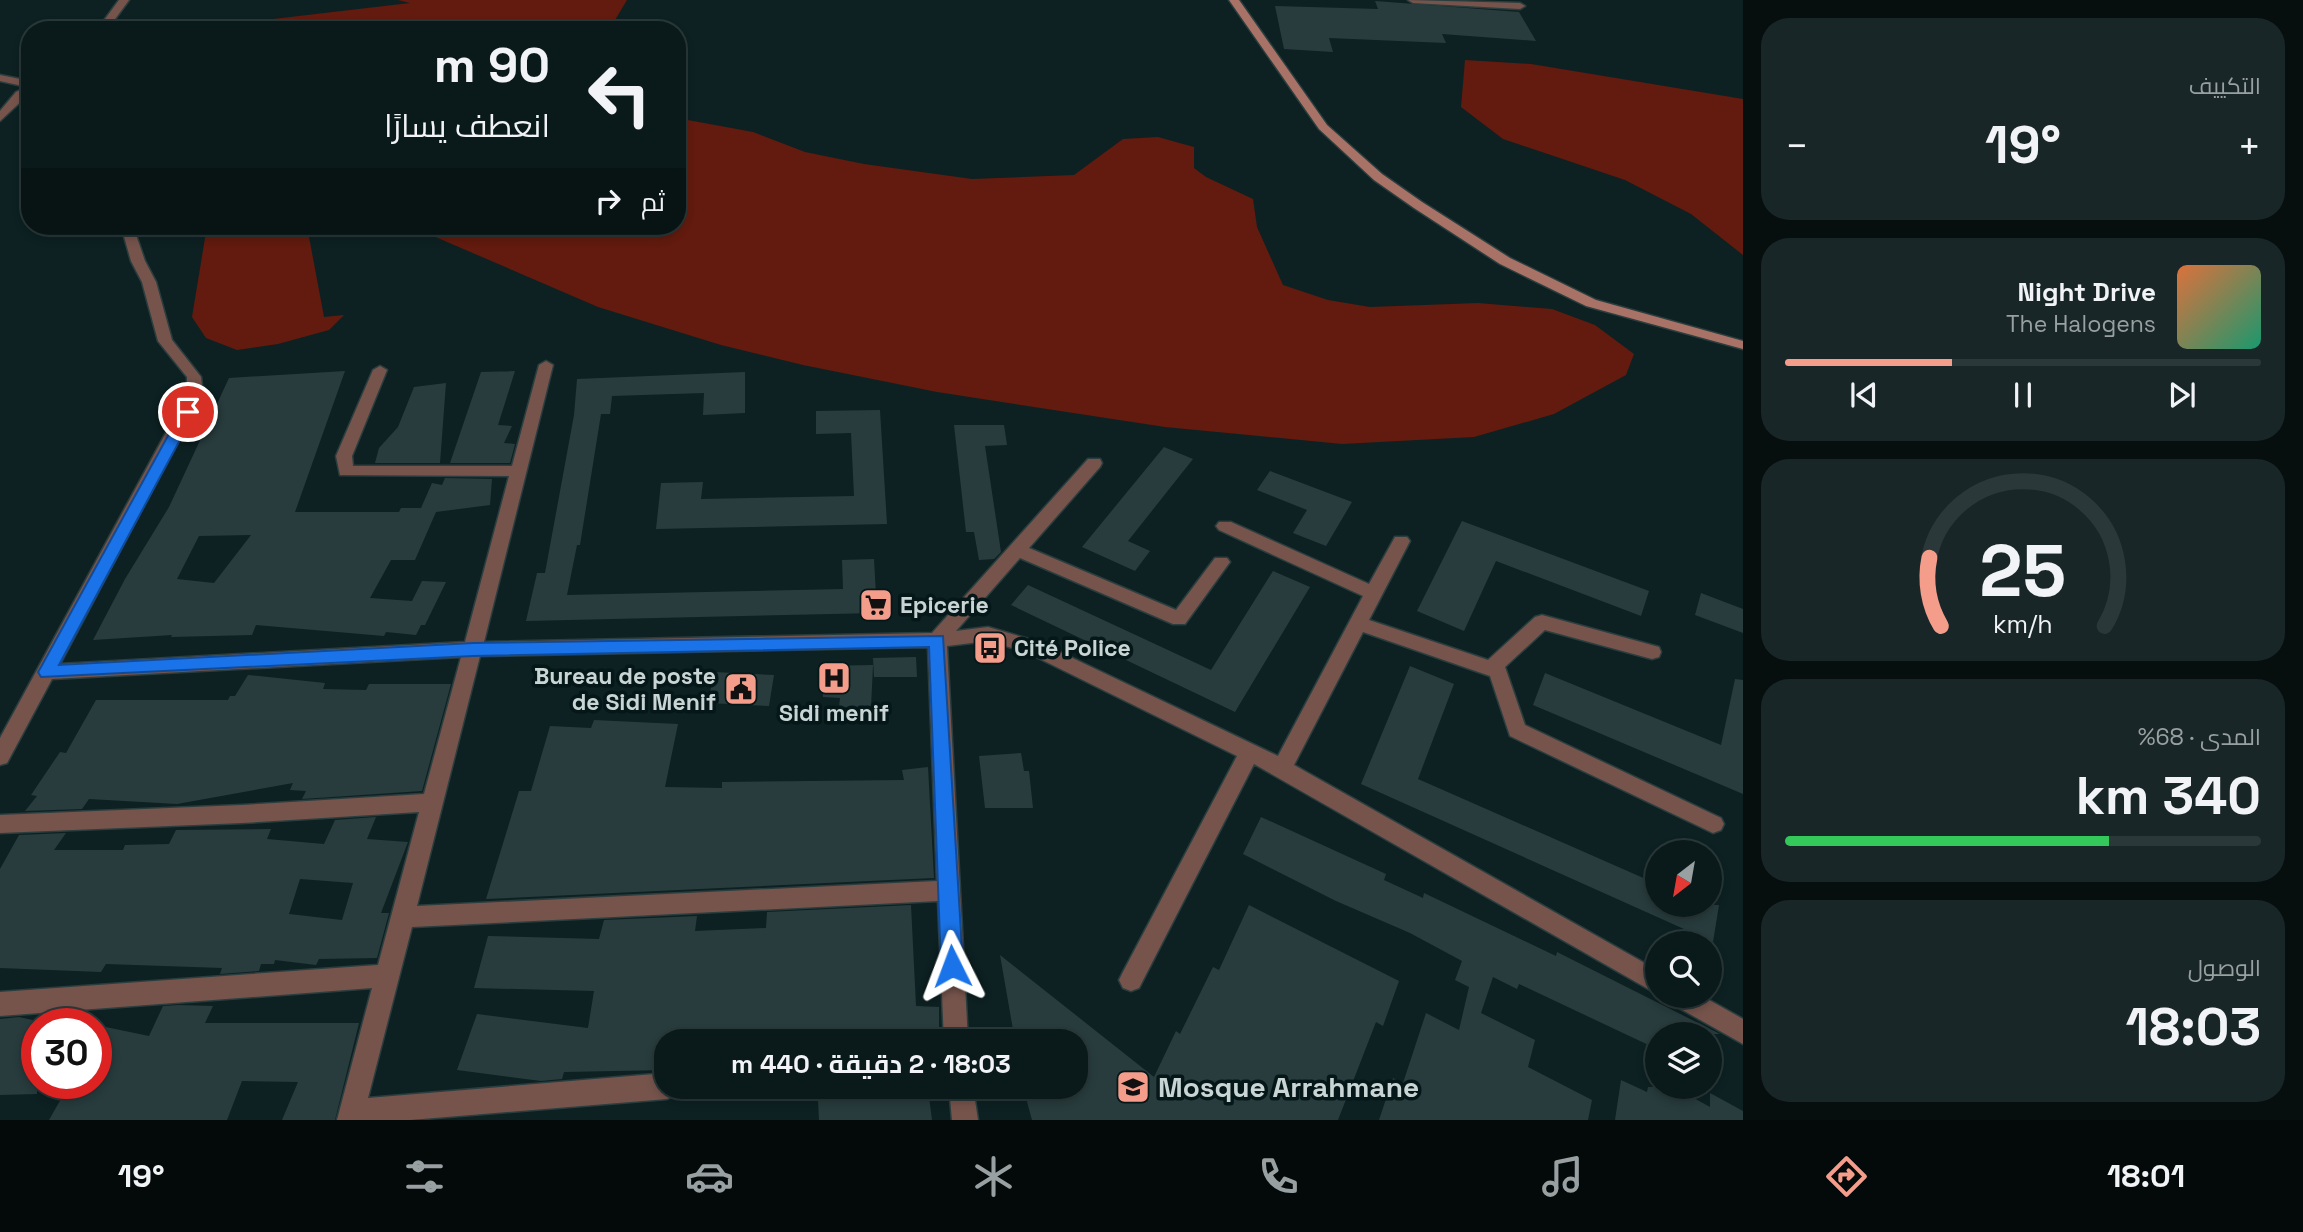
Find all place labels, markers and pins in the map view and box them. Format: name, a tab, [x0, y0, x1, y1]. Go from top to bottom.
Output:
pin	[158, 382, 218, 442]
supermarket icon: Epicerie	[857, 586, 895, 624]
place label: Epicerie	[900, 590, 989, 620]
bus stop icon: Cité Police	[971, 629, 1009, 667]
place label: Cité Police	[1014, 633, 1131, 663]
hospital icon: Sidi menif	[815, 659, 853, 697]
place label: Bureau de poste de Sidi Menif	[534, 661, 716, 717]
public building icon: Bureau de poste de Sidi Menif	[722, 670, 760, 708]
place label: Sidi menif	[779, 698, 889, 728]
school or university icon: Mosque Arrahmane	[1114, 1068, 1152, 1106]
place label: Mosque Arrahmane	[1158, 1069, 1419, 1105]

